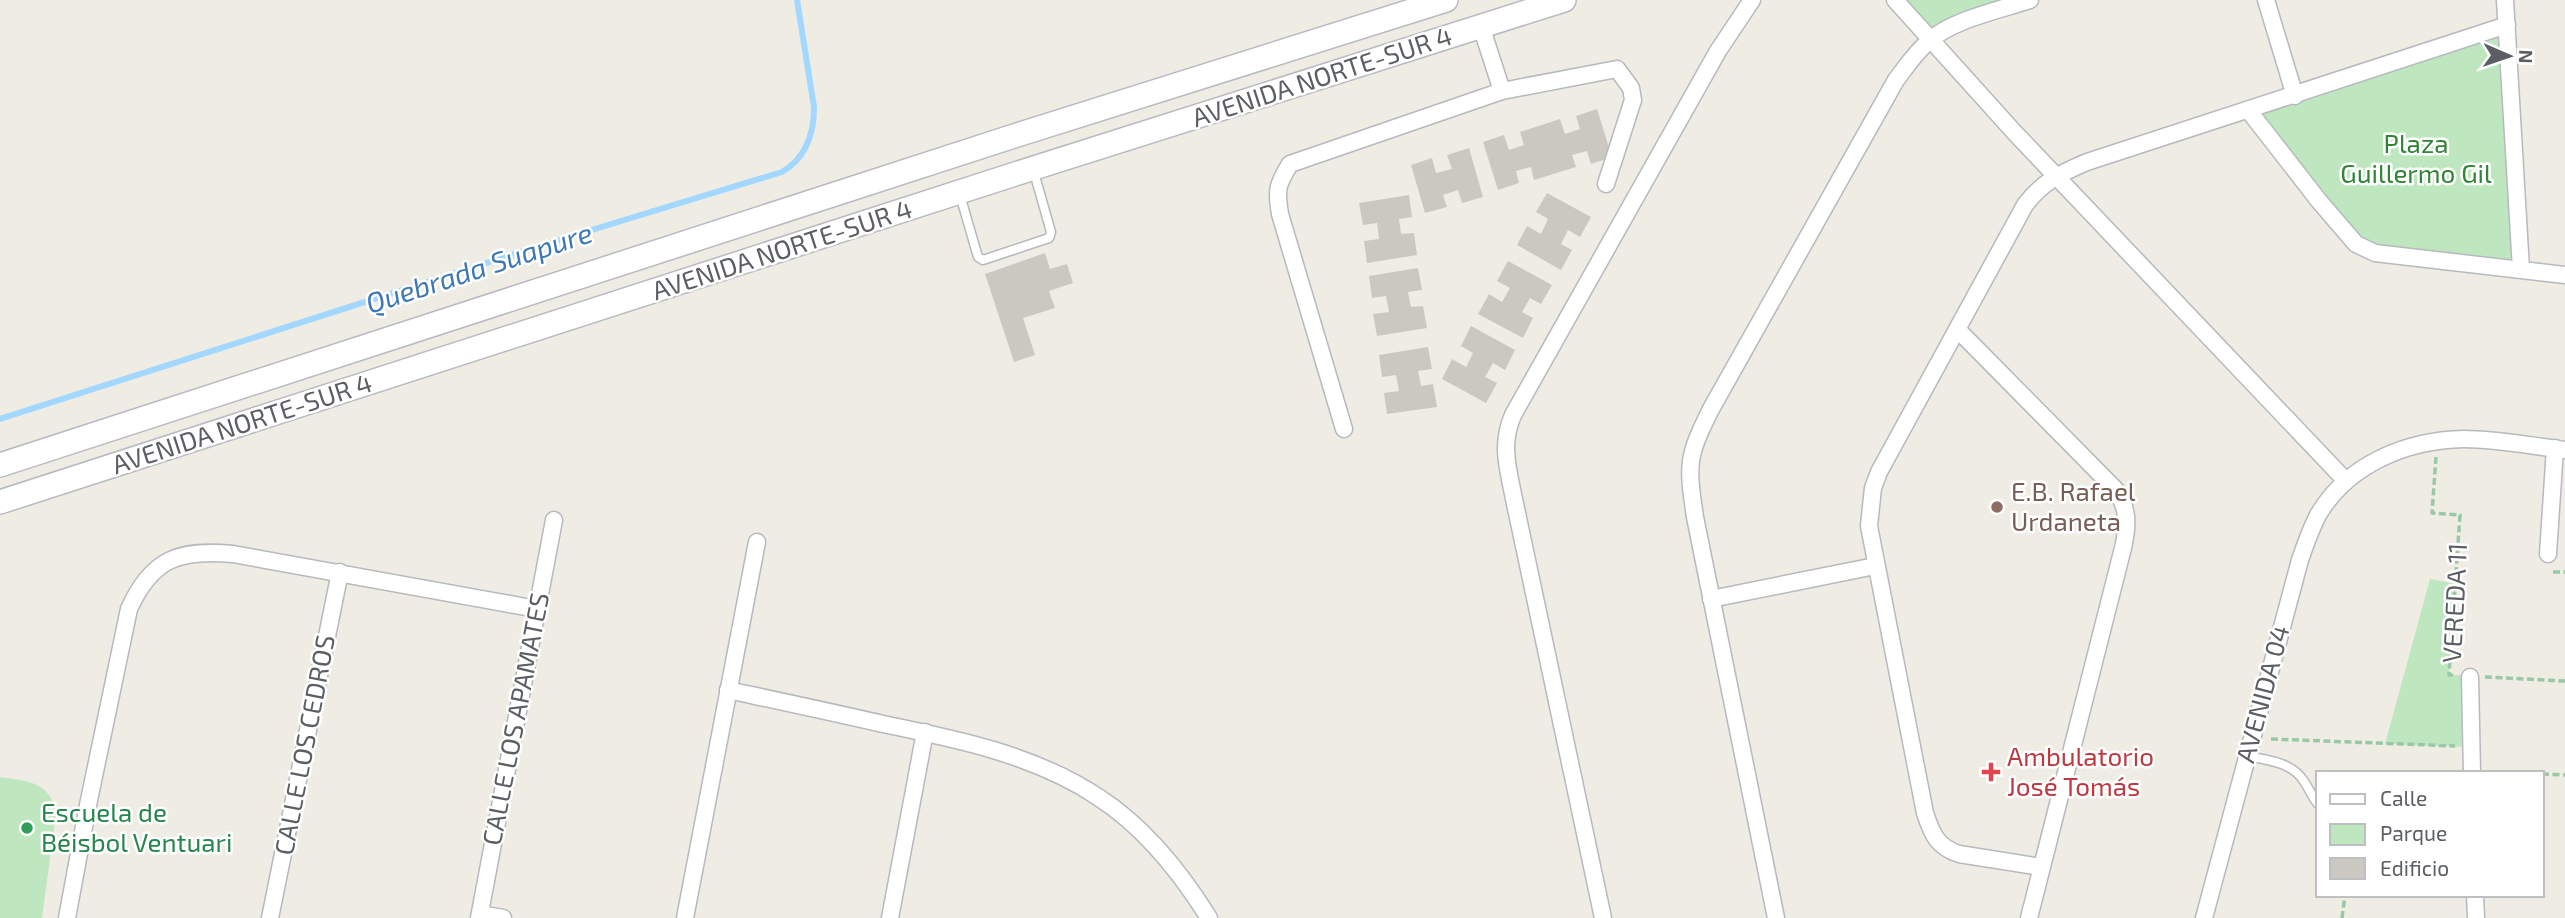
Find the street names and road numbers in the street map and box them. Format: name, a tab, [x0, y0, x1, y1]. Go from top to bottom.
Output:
street label: AVENIDA NORTE-SUR 4	[1188, 19, 1455, 132]
street label: AVENIDA NORTE-SUR 4	[648, 192, 915, 305]
street label: AVENIDA NORTE-SUR 4	[108, 366, 375, 479]
street label: VEREDA 11	[2435, 542, 2472, 664]
street label: CALLE LOS APAMATES	[475, 590, 554, 848]
street label: AVENIDA 04	[2228, 622, 2295, 766]
street label: CALLE LOS CEDROS	[267, 632, 340, 857]

